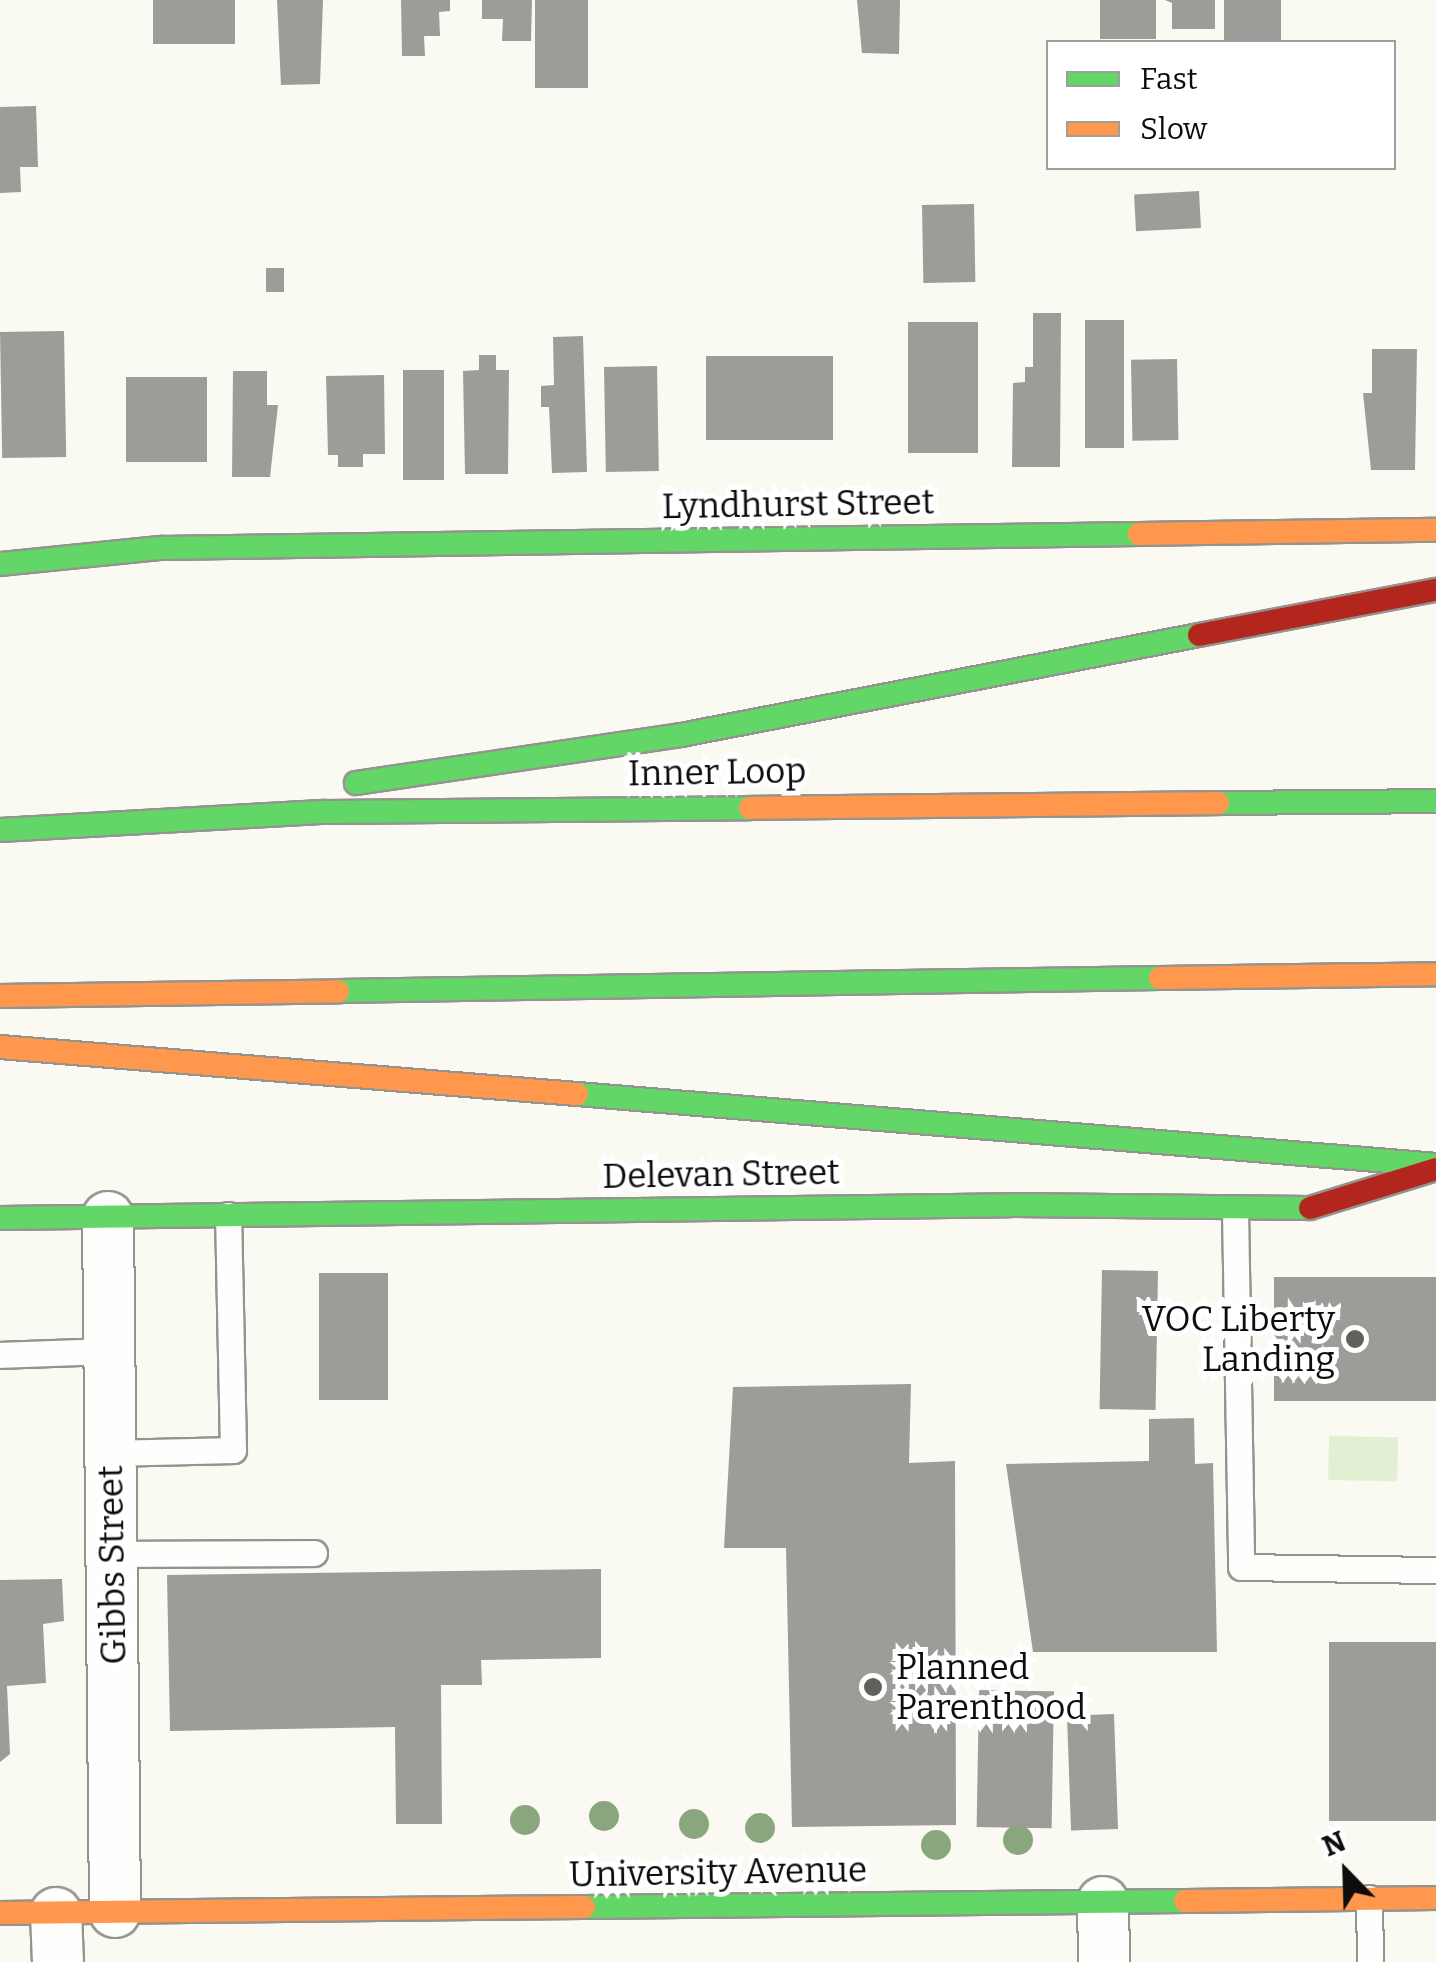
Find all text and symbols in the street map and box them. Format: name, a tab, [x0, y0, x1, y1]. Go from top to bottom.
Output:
legend	[1046, 40, 1396, 170]
text: Fast	[1140, 61, 1198, 97]
text: Slow	[1140, 111, 1207, 147]
street label: Lyndhurst Street	[661, 481, 935, 527]
street label: Inner Loop	[628, 749, 806, 795]
street label: Delevan Street	[602, 1151, 840, 1197]
place label: VOC Liberty Landing	[1142, 1298, 1335, 1380]
marker: VOC Liberty Landing	[1344, 1328, 1366, 1350]
street label: Gibbs Street	[89, 1465, 135, 1665]
place label: Planned Parenthood	[896, 1646, 1086, 1728]
marker: Planned Parenthood	[860, 1674, 886, 1700]
north arrow	[1296, 1822, 1396, 1922]
text: N	[1318, 1825, 1350, 1863]
street label: University Avenue	[569, 1848, 867, 1896]

